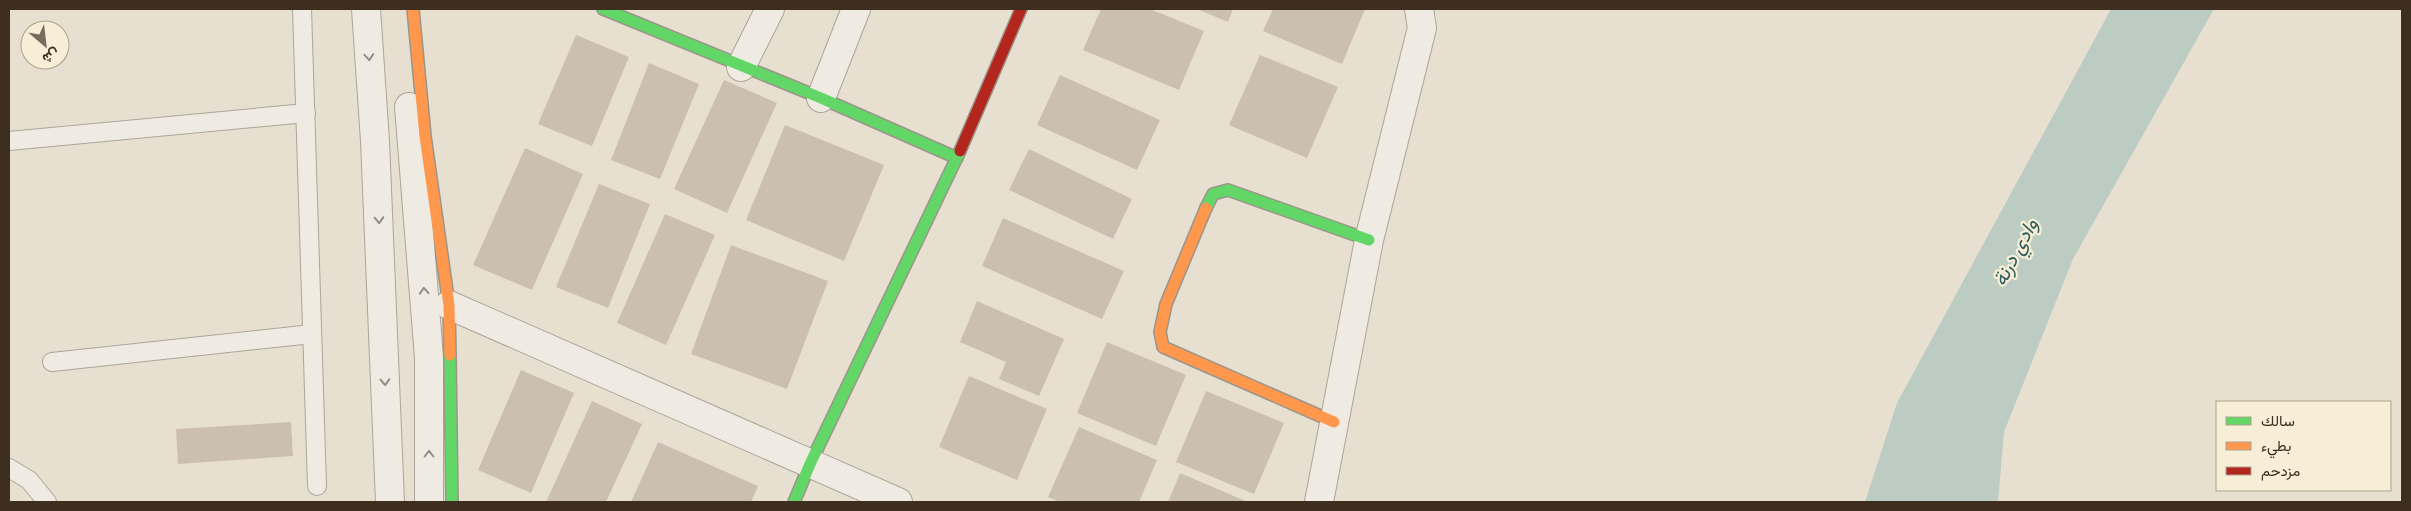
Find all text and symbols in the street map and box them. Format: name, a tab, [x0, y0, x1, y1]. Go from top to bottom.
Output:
north arrow	[20, 20, 70, 70]
text: ش	[39, 45, 62, 68]
one-way arrow	[364, 54, 375, 62]
water label: وادي درنة	[1987, 214, 2046, 292]
one-way arrow	[373, 216, 384, 224]
one-way arrow	[418, 287, 429, 295]
one-way arrow	[380, 378, 390, 386]
legend	[2216, 401, 2391, 491]
text: سالك	[2261, 412, 2295, 430]
text: بطيء	[2261, 437, 2291, 459]
one-way arrow	[424, 449, 434, 457]
text: مزدحم	[2261, 462, 2300, 481]

